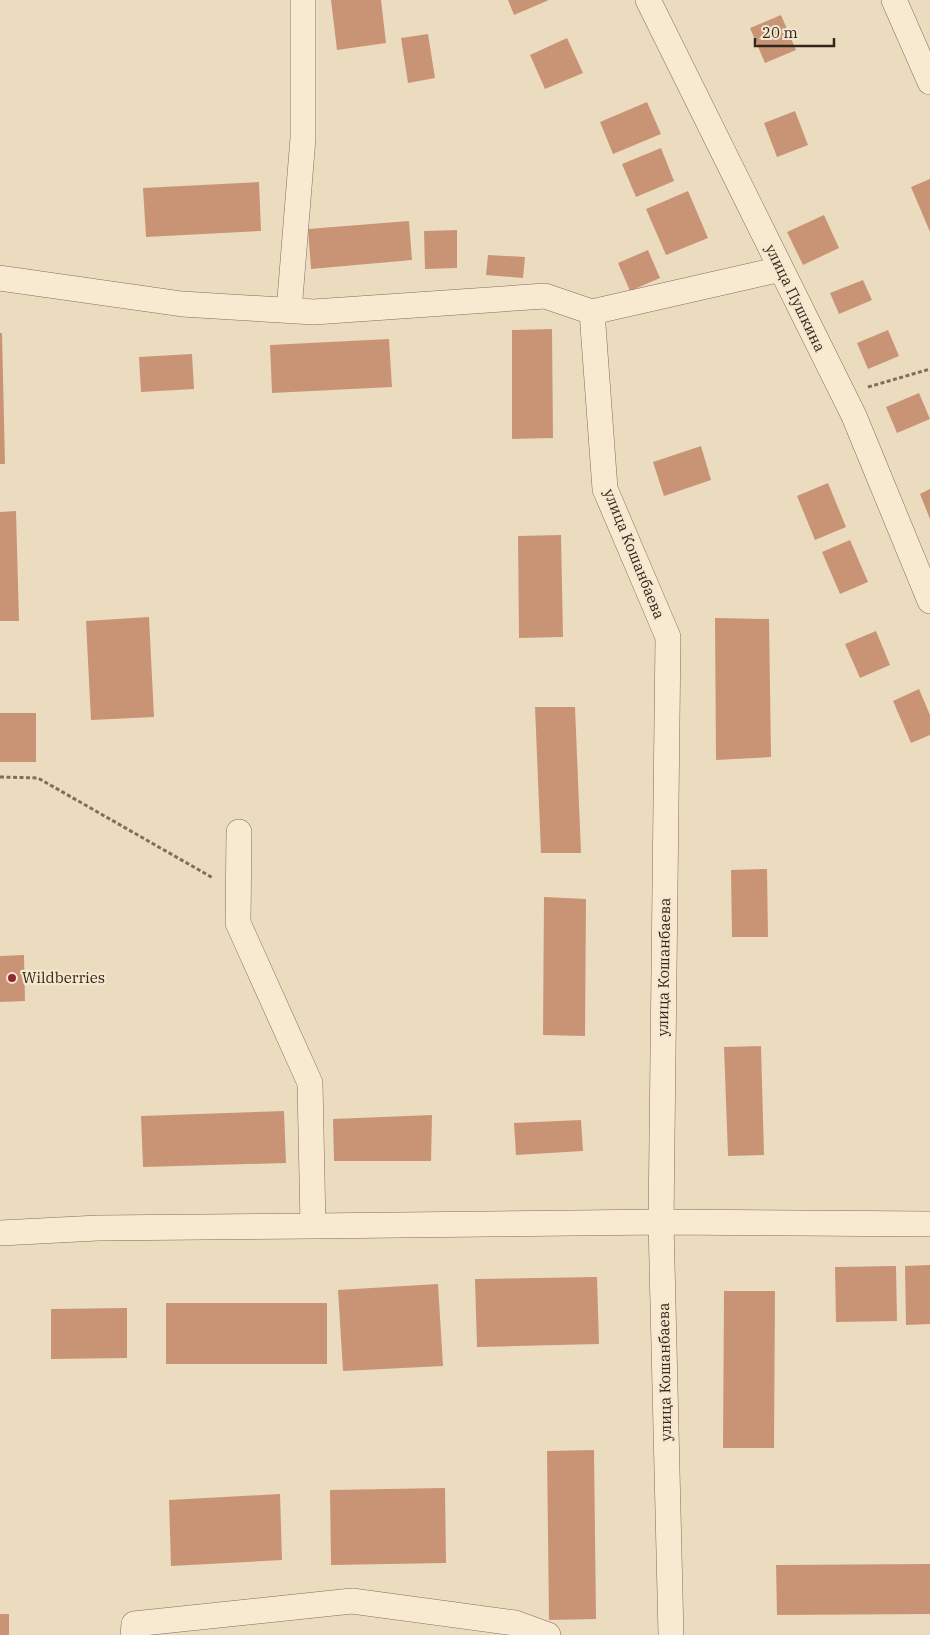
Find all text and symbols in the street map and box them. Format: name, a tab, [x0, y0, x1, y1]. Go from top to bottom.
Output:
scale bar	[755, 15, 834, 47]
text: 20 m	[762, 23, 798, 42]
street label: улица Пушкина	[761, 241, 830, 355]
street label: улица Кошанбаева	[600, 486, 669, 622]
street label: улица Кошанбаева	[653, 898, 674, 1036]
place label: Wildberries	[22, 968, 105, 987]
marker: Wildberries	[6, 972, 18, 984]
street label: улица Кошанбаева	[654, 1303, 675, 1441]

